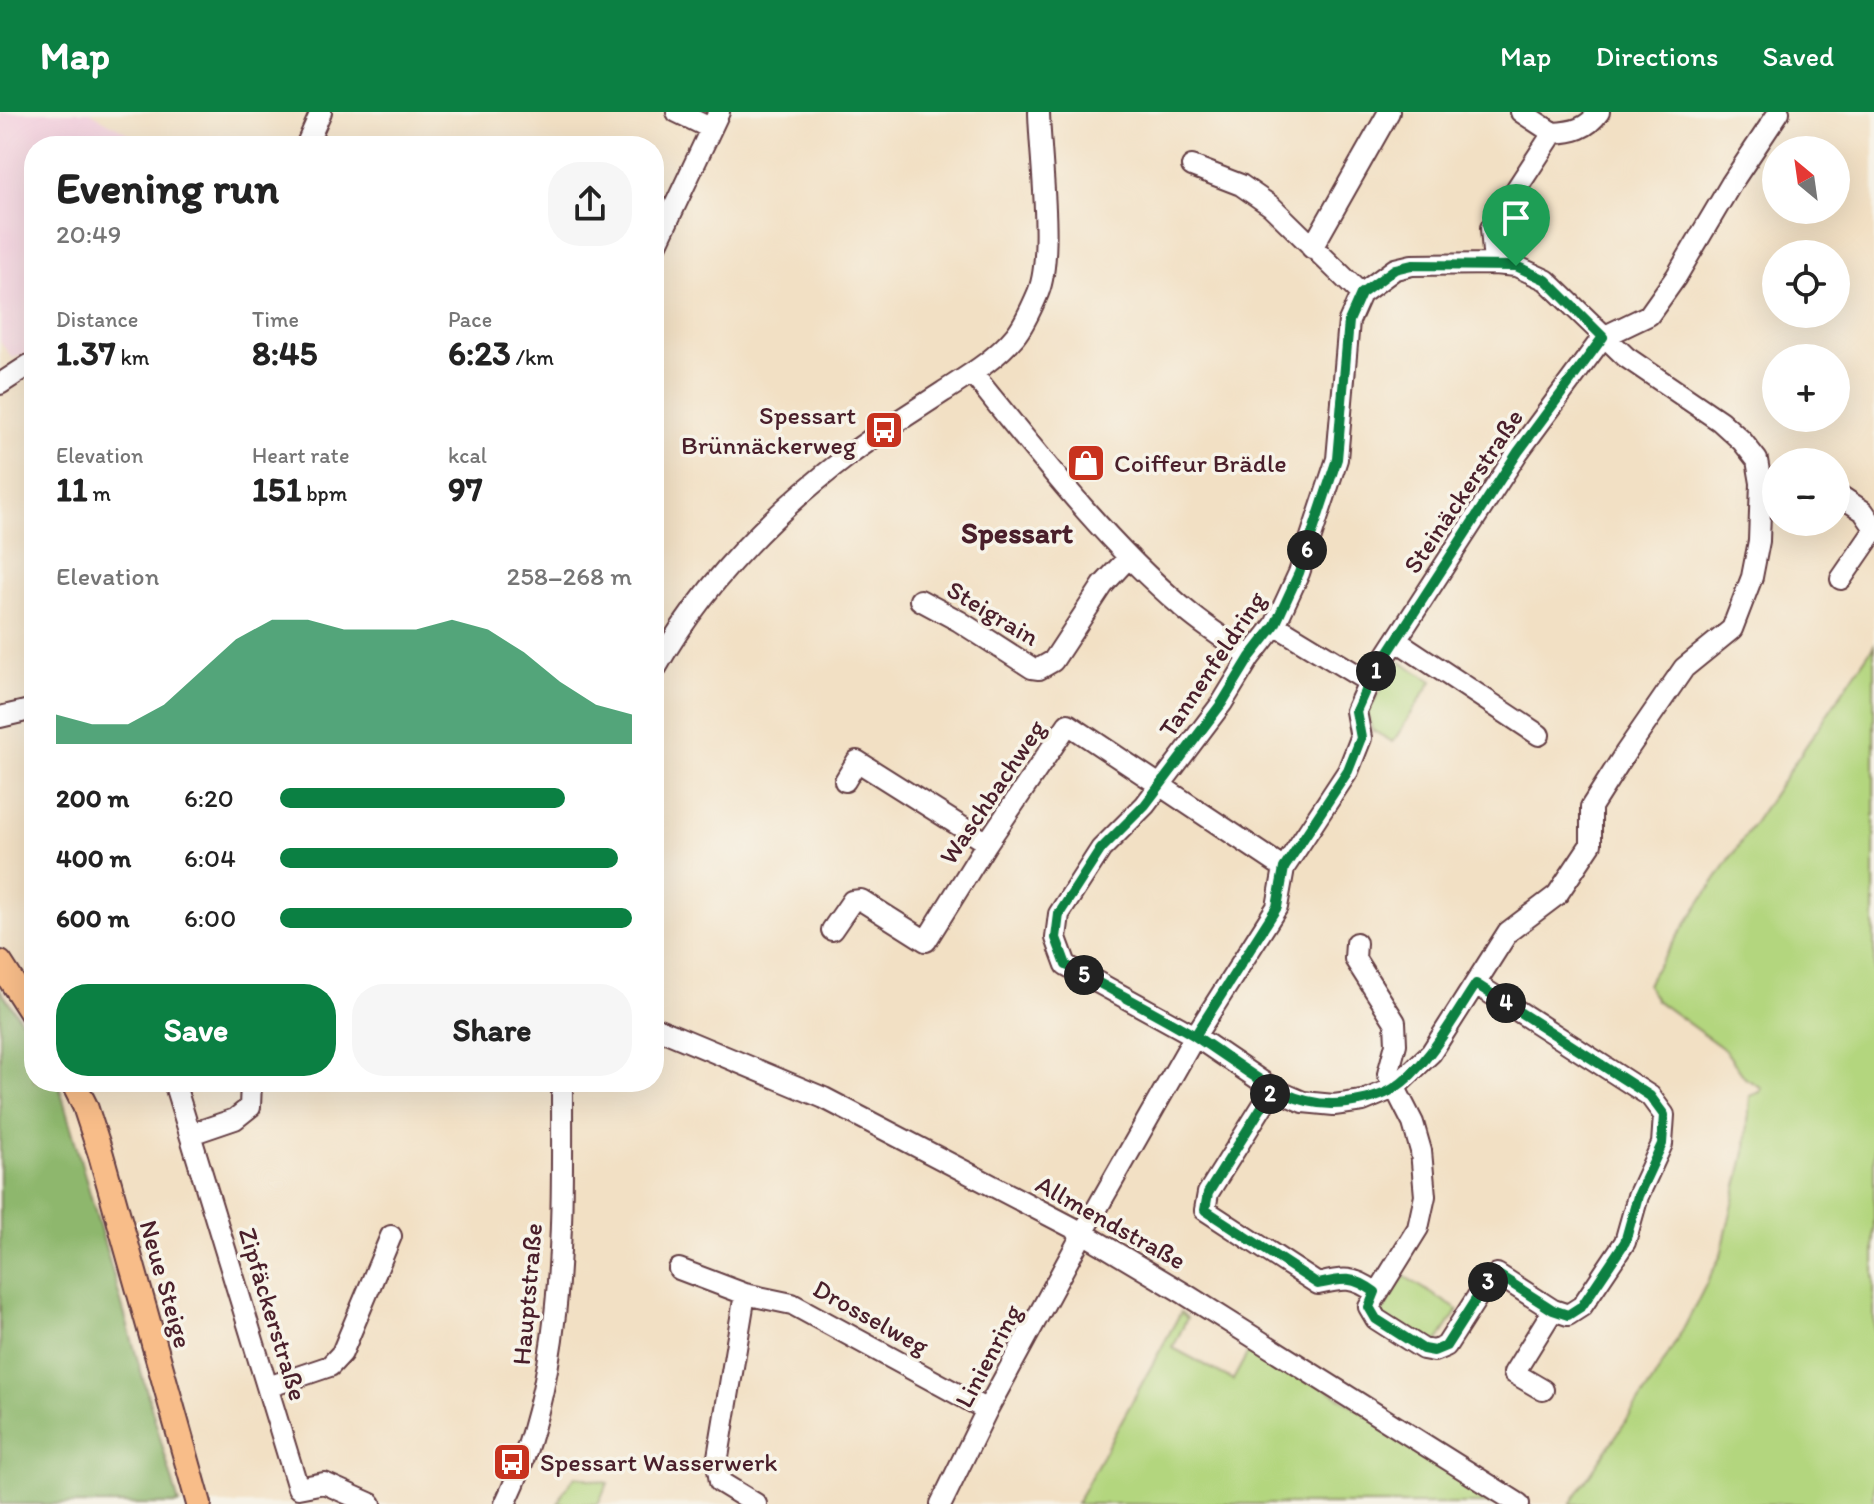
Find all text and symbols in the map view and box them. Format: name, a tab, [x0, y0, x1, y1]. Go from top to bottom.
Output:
text: Map	[40, 33, 110, 79]
text: Map	[1500, 39, 1551, 73]
text: Directions	[1595, 39, 1719, 73]
text: Saved	[1763, 39, 1834, 73]
north arrow	[1762, 136, 1850, 224]
map controls	[1762, 136, 1850, 536]
text: Evening run	[56, 161, 279, 214]
button: share	[548, 162, 632, 246]
pin	[1482, 184, 1550, 266]
icon: arrive	[1494, 196, 1538, 240]
text: 20:49	[56, 218, 121, 250]
button: locate	[1762, 240, 1850, 328]
text: Distance	[56, 306, 138, 333]
text: Time	[252, 306, 299, 333]
text: Pace	[448, 306, 492, 333]
text: 1.37	[56, 333, 116, 374]
text: 8:45	[252, 333, 317, 374]
text: 6:23	[448, 333, 511, 374]
text: km	[116, 344, 150, 371]
text: /km	[511, 344, 554, 371]
button: +	[1762, 344, 1850, 432]
place label: Spessart Brünnäckerweg	[681, 399, 857, 461]
street label: Steinäckerstraße	[1396, 402, 1530, 580]
bus stop icon: Spessart Brünnäckerweg	[863, 409, 905, 451]
text: Elevation	[56, 442, 143, 469]
text: Heart rate	[252, 442, 349, 469]
text: kcal	[448, 442, 487, 469]
shop icon: Coiffeur Brädle	[1065, 442, 1107, 484]
place label: Coiffeur Brädle	[1114, 447, 1287, 479]
button: −	[1762, 448, 1850, 536]
text: 11	[56, 469, 88, 510]
text: 151	[252, 469, 301, 510]
text: 97	[448, 469, 483, 510]
text: m	[88, 480, 111, 507]
text: bpm	[301, 480, 347, 507]
district label: Spessart	[961, 514, 1074, 551]
pin: 6	[1287, 530, 1327, 570]
text: 6	[1301, 536, 1313, 563]
text: Elevation	[56, 560, 159, 592]
text: 258–268 m	[507, 560, 632, 592]
street label: Steigrain	[941, 573, 1045, 653]
street label: Tannenfeldring	[1151, 584, 1273, 743]
pin: 1	[1356, 651, 1396, 691]
text: 1	[1371, 657, 1381, 684]
street label: Waschbachweg	[932, 713, 1053, 870]
text: 200 m	[56, 782, 129, 814]
text: 6:20	[184, 782, 234, 814]
text: 400 m	[56, 842, 131, 874]
text: 6:04	[184, 842, 236, 874]
text: 600 m	[56, 902, 130, 934]
text: 6:00	[184, 902, 236, 934]
pin: 5	[1064, 955, 1104, 995]
text: 5	[1078, 961, 1090, 988]
pin: 4	[1486, 983, 1526, 1023]
button: Save	[56, 984, 336, 1076]
button: Share	[352, 984, 632, 1076]
text: 4	[1499, 989, 1513, 1016]
pin: 2	[1250, 1074, 1290, 1114]
text: 2	[1264, 1080, 1276, 1107]
street label: Allmendstraße	[1030, 1168, 1192, 1276]
street label: Neue Steige	[132, 1216, 200, 1352]
street label: Hauptstraße	[505, 1222, 549, 1366]
street label: Zipfäckerstraße	[231, 1224, 315, 1404]
pin: 3	[1468, 1262, 1508, 1302]
text: 3	[1482, 1268, 1494, 1295]
street label: Drosselweg	[808, 1272, 935, 1362]
street label: Linienring	[947, 1298, 1029, 1413]
bus stop icon: Spessart Wasserwerk	[491, 1441, 533, 1483]
place label: Spessart Wasserwerk	[540, 1446, 778, 1478]

